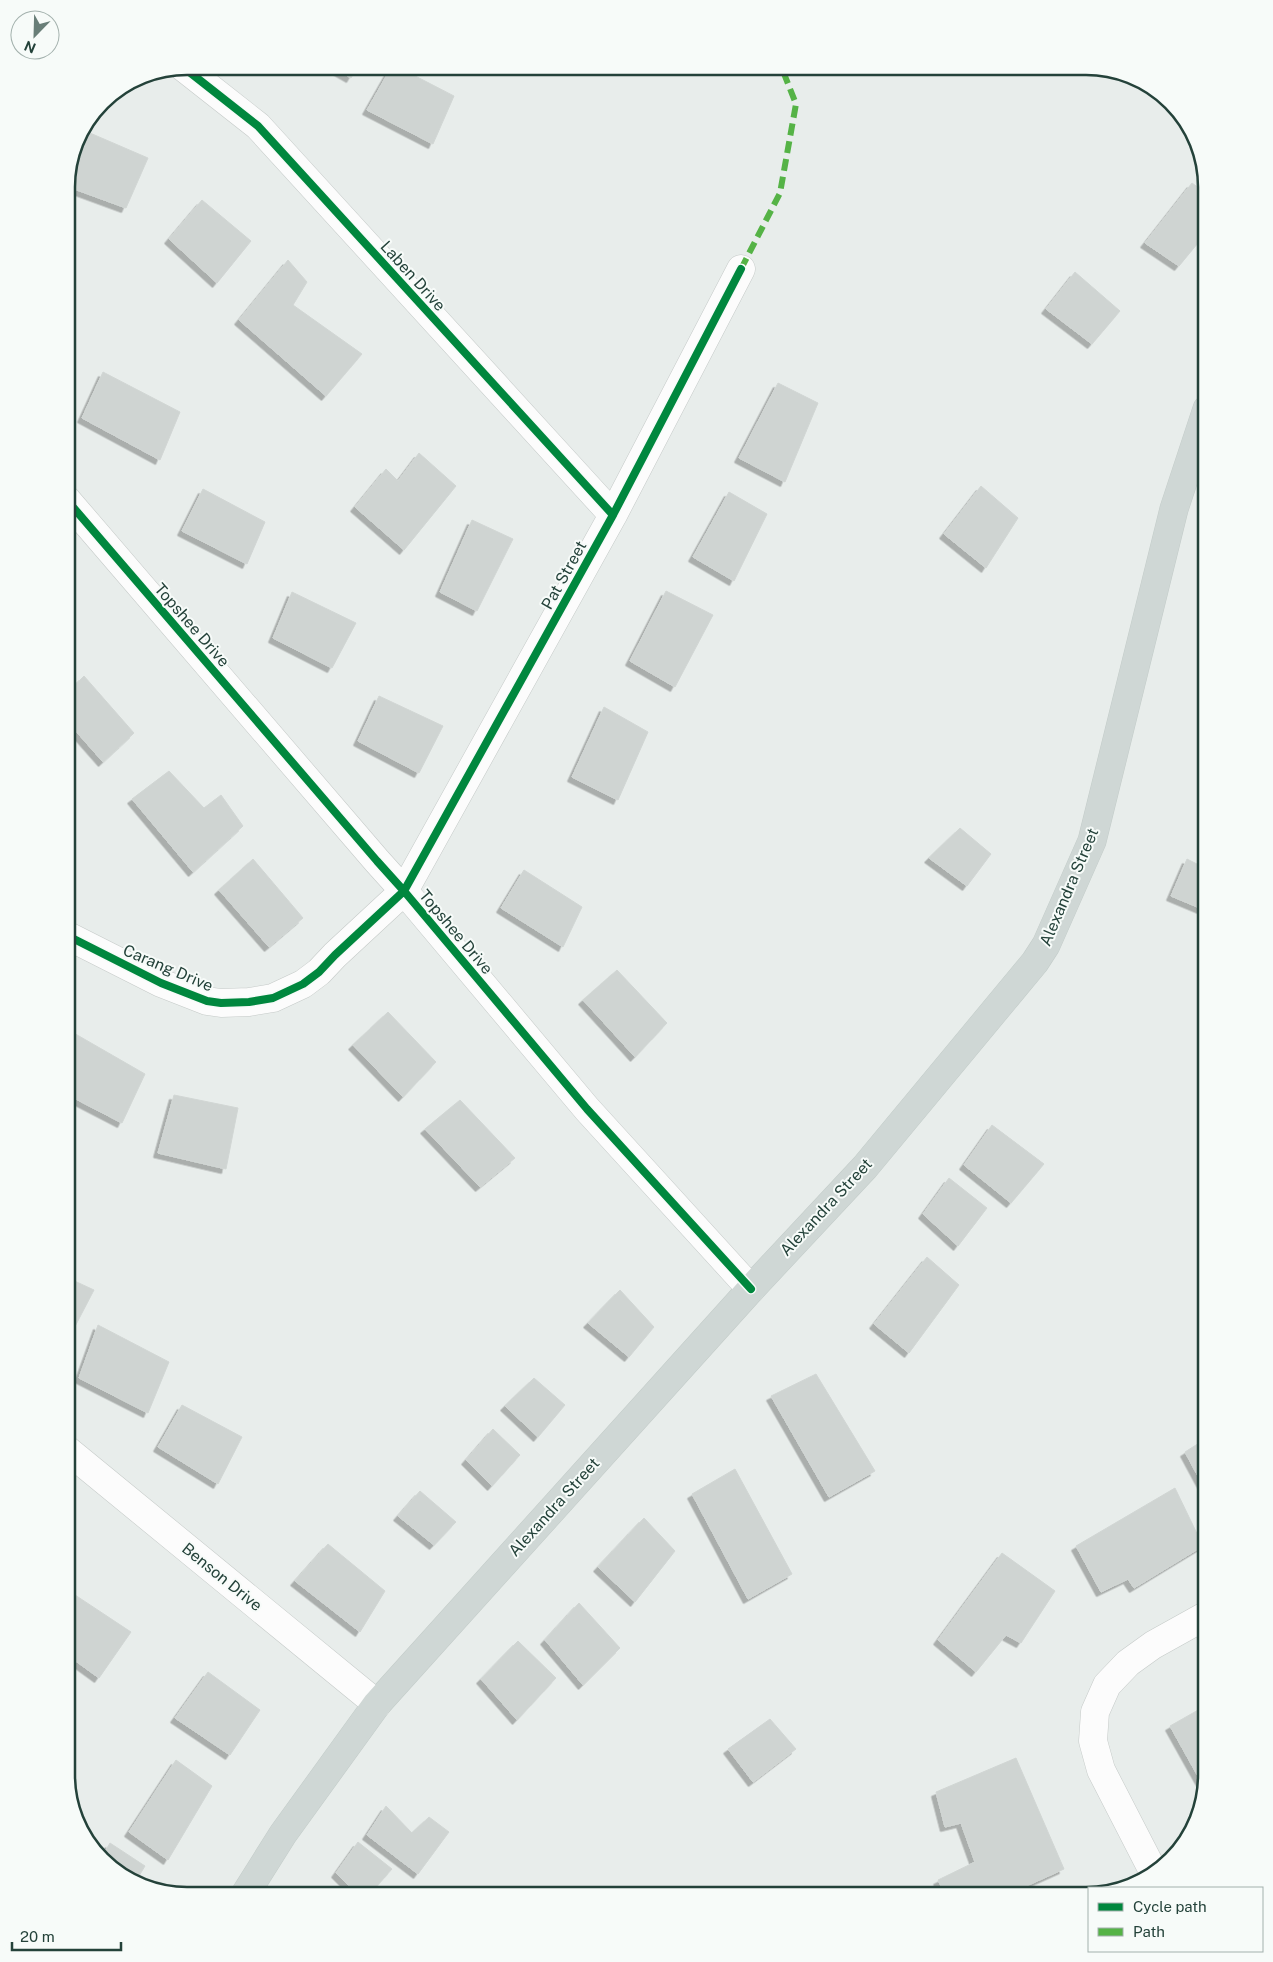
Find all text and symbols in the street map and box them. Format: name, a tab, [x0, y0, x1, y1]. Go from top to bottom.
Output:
north arrow	[10, 10, 60, 60]
text: N	[22, 37, 38, 56]
street label: Laben Drive	[377, 237, 449, 315]
street label: Pat Street	[537, 537, 591, 613]
street label: Topshee Drive	[151, 579, 233, 671]
street label: Alexandra Street	[1036, 825, 1102, 949]
street label: Topshee Drive	[415, 886, 497, 978]
street label: Carang Drive	[120, 941, 216, 995]
street label: Alexandra Street	[776, 1154, 876, 1260]
street label: Alexandra Street	[505, 1454, 603, 1560]
street label: Benson Drive	[178, 1539, 266, 1615]
legend	[1088, 1887, 1263, 1952]
text: Cycle path	[1133, 1898, 1207, 1915]
scale bar	[12, 1920, 121, 1952]
text: Path	[1133, 1923, 1165, 1940]
text: 20 m	[20, 1928, 55, 1945]

